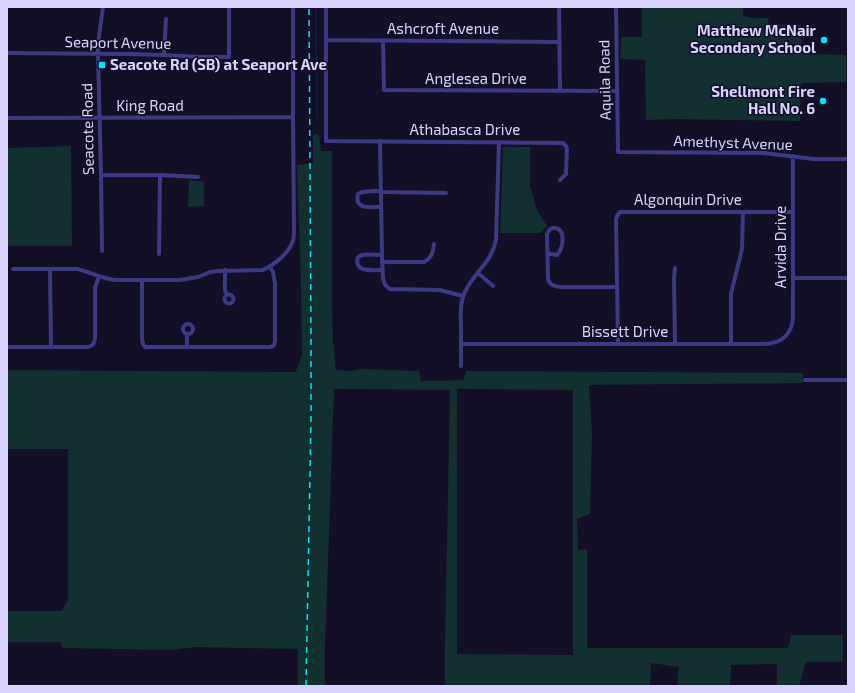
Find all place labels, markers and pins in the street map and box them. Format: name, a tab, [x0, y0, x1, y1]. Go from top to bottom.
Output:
place label: Matthew McNair Secondary School	[690, 21, 817, 57]
marker: Matthew McNair Secondary School	[819, 35, 829, 45]
place label: Seacote Rd (SB) at Seaport Ave	[110, 55, 327, 73]
marker: Seacote Rd (SB) at Seaport Ave	[97, 60, 107, 70]
place label: Shellmont Fire Hall No. 6	[711, 82, 815, 117]
marker: Shellmont Fire Hall No. 6	[818, 96, 828, 106]

